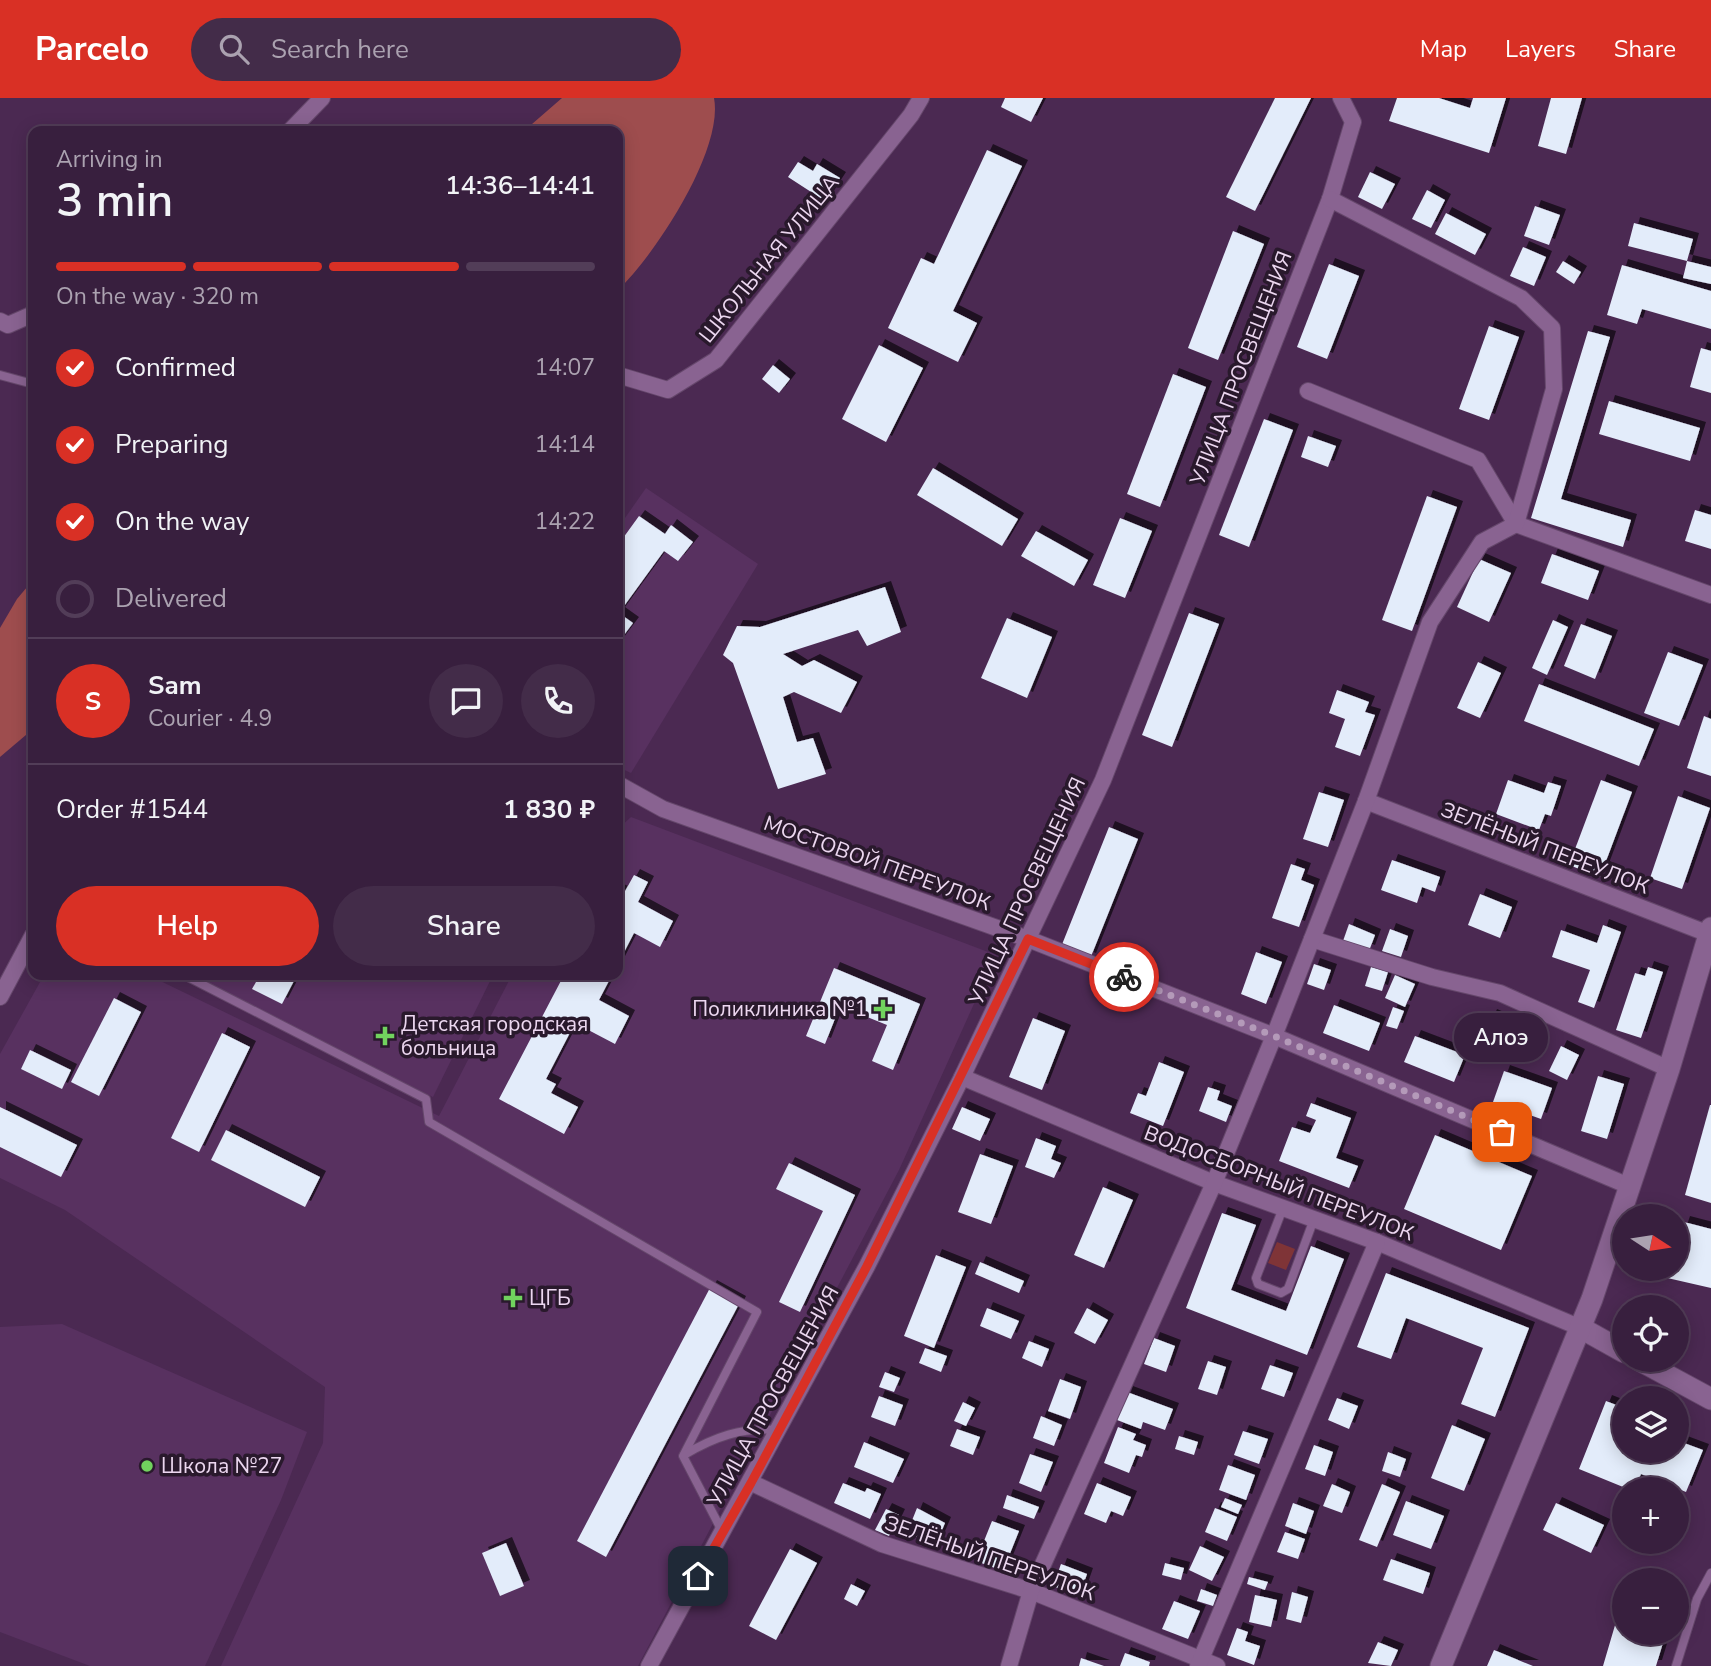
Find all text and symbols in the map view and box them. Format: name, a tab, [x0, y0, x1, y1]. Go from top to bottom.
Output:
search box	[191, 18, 681, 81]
text: Parcelo	[35, 27, 149, 72]
icon: search	[215, 30, 253, 68]
text: Search here	[271, 32, 409, 67]
text: Map	[1420, 33, 1467, 65]
text: Layers	[1505, 33, 1576, 65]
text: Share	[1614, 33, 1676, 65]
text: Arriving in	[56, 144, 163, 175]
text: 14:36–14:41	[445, 168, 595, 203]
text: 3 min	[56, 169, 173, 232]
street label: ШКОЛЬНАЯ УЛИЦА	[693, 169, 845, 349]
street label: УЛИЦА ПРОСВЕЩЕНИЯ	[1183, 247, 1299, 490]
text: On the way · 320 m	[56, 281, 259, 312]
icon: check	[56, 349, 94, 387]
text: Confirmed	[115, 350, 236, 385]
text: 14:07	[535, 352, 595, 383]
icon: check	[56, 426, 94, 464]
text: Preparing	[115, 427, 228, 462]
text: 14:14	[535, 429, 595, 460]
icon: check	[56, 503, 94, 541]
text: On the way	[115, 504, 249, 539]
text: 14:22	[535, 506, 595, 537]
text: Delivered	[115, 581, 227, 616]
button: chat	[429, 664, 503, 738]
button: phone	[521, 664, 595, 738]
text: Sam	[148, 668, 201, 703]
text: S	[85, 684, 101, 719]
text: Courier · 4.9	[148, 703, 272, 734]
street label: УЛИЦА ПРОСВЕЩЕНИЯ	[961, 773, 1092, 1010]
text: Order #1544	[56, 792, 208, 827]
text: 1 830 ₽	[503, 792, 595, 827]
street label: ЗЕЛЁНЫЙ ПЕРЕУЛОК	[1437, 795, 1653, 901]
street label: МОСТОВОЙ ПЕРЕУЛОК	[760, 809, 995, 917]
button: Help	[56, 886, 319, 966]
button: Share	[333, 886, 595, 966]
courier	[1089, 942, 1159, 1012]
icon: bike	[1105, 958, 1143, 996]
place label: Поликлиника №1	[692, 995, 867, 1023]
marker: Поликлиника №1	[873, 999, 893, 1019]
place label: Детская городская больница	[401, 1010, 588, 1062]
callout: Алоэ	[1455, 1013, 1549, 1062]
text: Алоэ	[1473, 1022, 1529, 1053]
marker: Детская городская больница	[375, 1026, 395, 1046]
pin	[1472, 1102, 1532, 1162]
icon: bag	[1483, 1113, 1521, 1151]
street label: ВОДОСБОРНЫЙ ПЕРЕУЛОК	[1140, 1119, 1418, 1248]
north arrow	[1612, 1204, 1689, 1281]
map controls	[1612, 1204, 1689, 1645]
street label: УЛИЦА ПРОСВЕЩЕНИЯ	[700, 1281, 845, 1512]
place label: ЦГБ	[529, 1284, 571, 1312]
marker: ЦГБ	[503, 1288, 523, 1308]
button: locate	[1612, 1295, 1689, 1372]
button: layers	[1612, 1386, 1689, 1463]
place label: Школа №27	[161, 1452, 282, 1480]
marker: Школа №27	[139, 1458, 155, 1474]
button: +	[1612, 1477, 1689, 1554]
street label: ЗЕЛЁНЫЙ ПЕРЕУЛОК	[881, 1509, 1099, 1607]
pin	[668, 1546, 728, 1606]
icon: home	[679, 1557, 717, 1595]
button: −	[1612, 1568, 1689, 1645]

